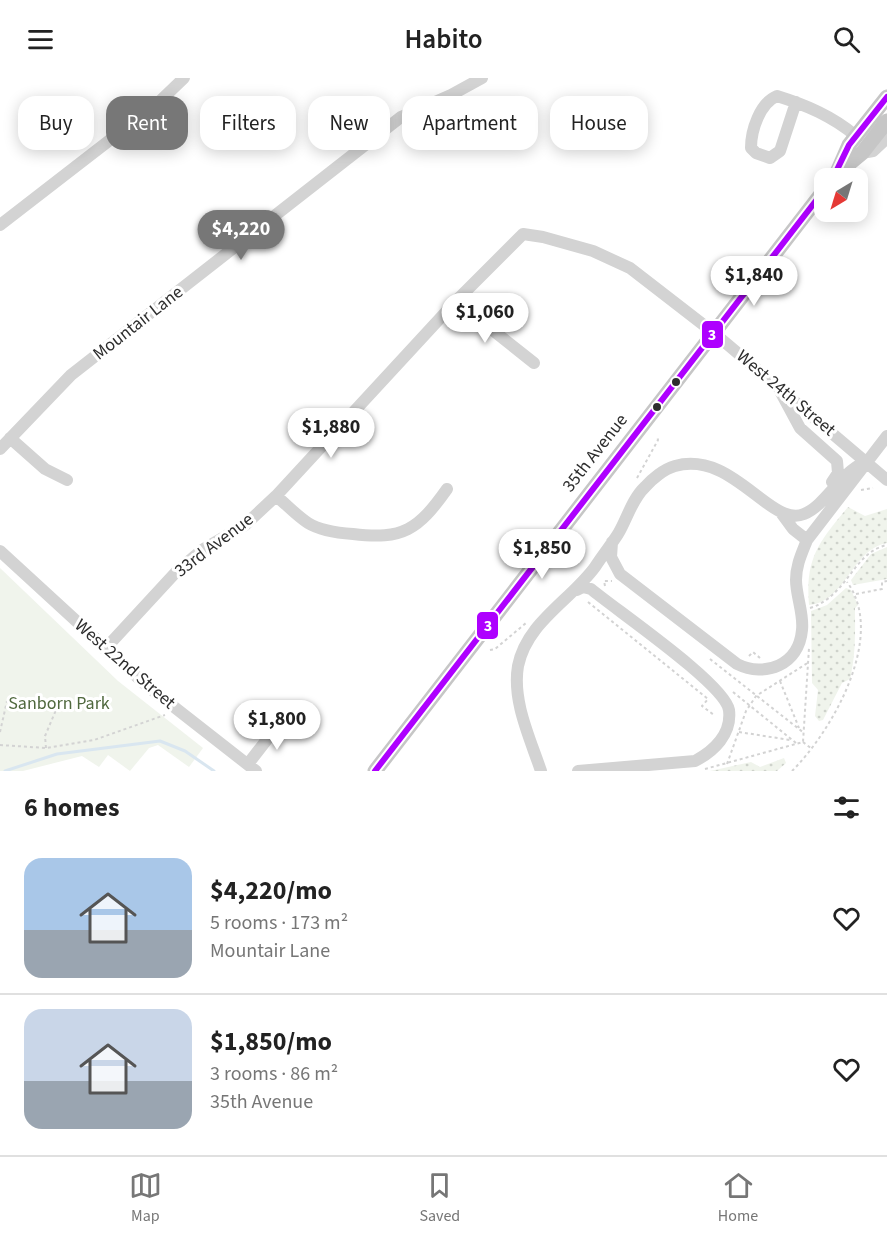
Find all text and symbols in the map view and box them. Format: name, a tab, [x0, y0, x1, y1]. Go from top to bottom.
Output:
text: Habito	[404, 20, 483, 59]
icon: menu	[24, 23, 57, 56]
icon: search	[830, 23, 863, 56]
chip: Buy	[18, 96, 94, 150]
chip: Rent	[106, 96, 188, 150]
chip: Filters	[200, 96, 296, 150]
chip: New	[308, 96, 390, 150]
chip: Apartment	[402, 96, 538, 150]
chip: House	[550, 96, 648, 150]
north arrow	[814, 168, 868, 222]
map controls	[814, 168, 868, 222]
pin: $4,220	[192, 210, 290, 261]
text: $4,220	[212, 215, 270, 243]
pin: $1,840	[705, 256, 803, 307]
text: $1,840	[725, 261, 783, 289]
street label: Mountair Lane	[88, 280, 188, 366]
pin: $1,060	[436, 293, 534, 344]
text: $1,060	[456, 298, 514, 326]
line badge: 3	[701, 320, 724, 349]
text: 3	[708, 324, 716, 346]
street label: West 24th Street	[731, 344, 841, 442]
unlabelled marker	[670, 376, 682, 388]
unlabelled marker	[651, 401, 663, 413]
pin: $1,880	[282, 408, 380, 459]
street label: 35th Avenue	[557, 409, 633, 497]
text: $1,880	[302, 413, 360, 441]
street label: 33rd Avenue	[169, 507, 259, 583]
pin: $1,850	[493, 529, 591, 580]
text: $1,850	[513, 534, 571, 562]
line badge: 3	[476, 611, 499, 640]
street label: West 22nd Street	[69, 613, 181, 715]
text: 3	[484, 615, 492, 637]
park label: Sanborn Park	[8, 691, 110, 716]
pin: $1,800	[228, 700, 326, 751]
text: $1,800	[248, 705, 306, 733]
text: 6 homes	[24, 789, 119, 826]
icon: filters	[830, 791, 863, 824]
text: $4,220/mo	[210, 872, 332, 909]
icon: home	[72, 882, 144, 954]
icon: heart	[830, 902, 863, 935]
text: 5 rooms · 173 m²	[210, 909, 348, 937]
text: Mountair Lane	[210, 937, 330, 965]
text: $1,850/mo	[210, 1023, 332, 1060]
icon: home	[72, 1033, 144, 1105]
icon: heart	[830, 1053, 863, 1086]
text: 3 rooms · 86 m²	[210, 1060, 338, 1088]
text: 35th Avenue	[210, 1088, 313, 1116]
tab: Map	[129, 1169, 162, 1227]
tab: Saved	[419, 1169, 460, 1227]
tab: Home	[718, 1169, 758, 1227]

